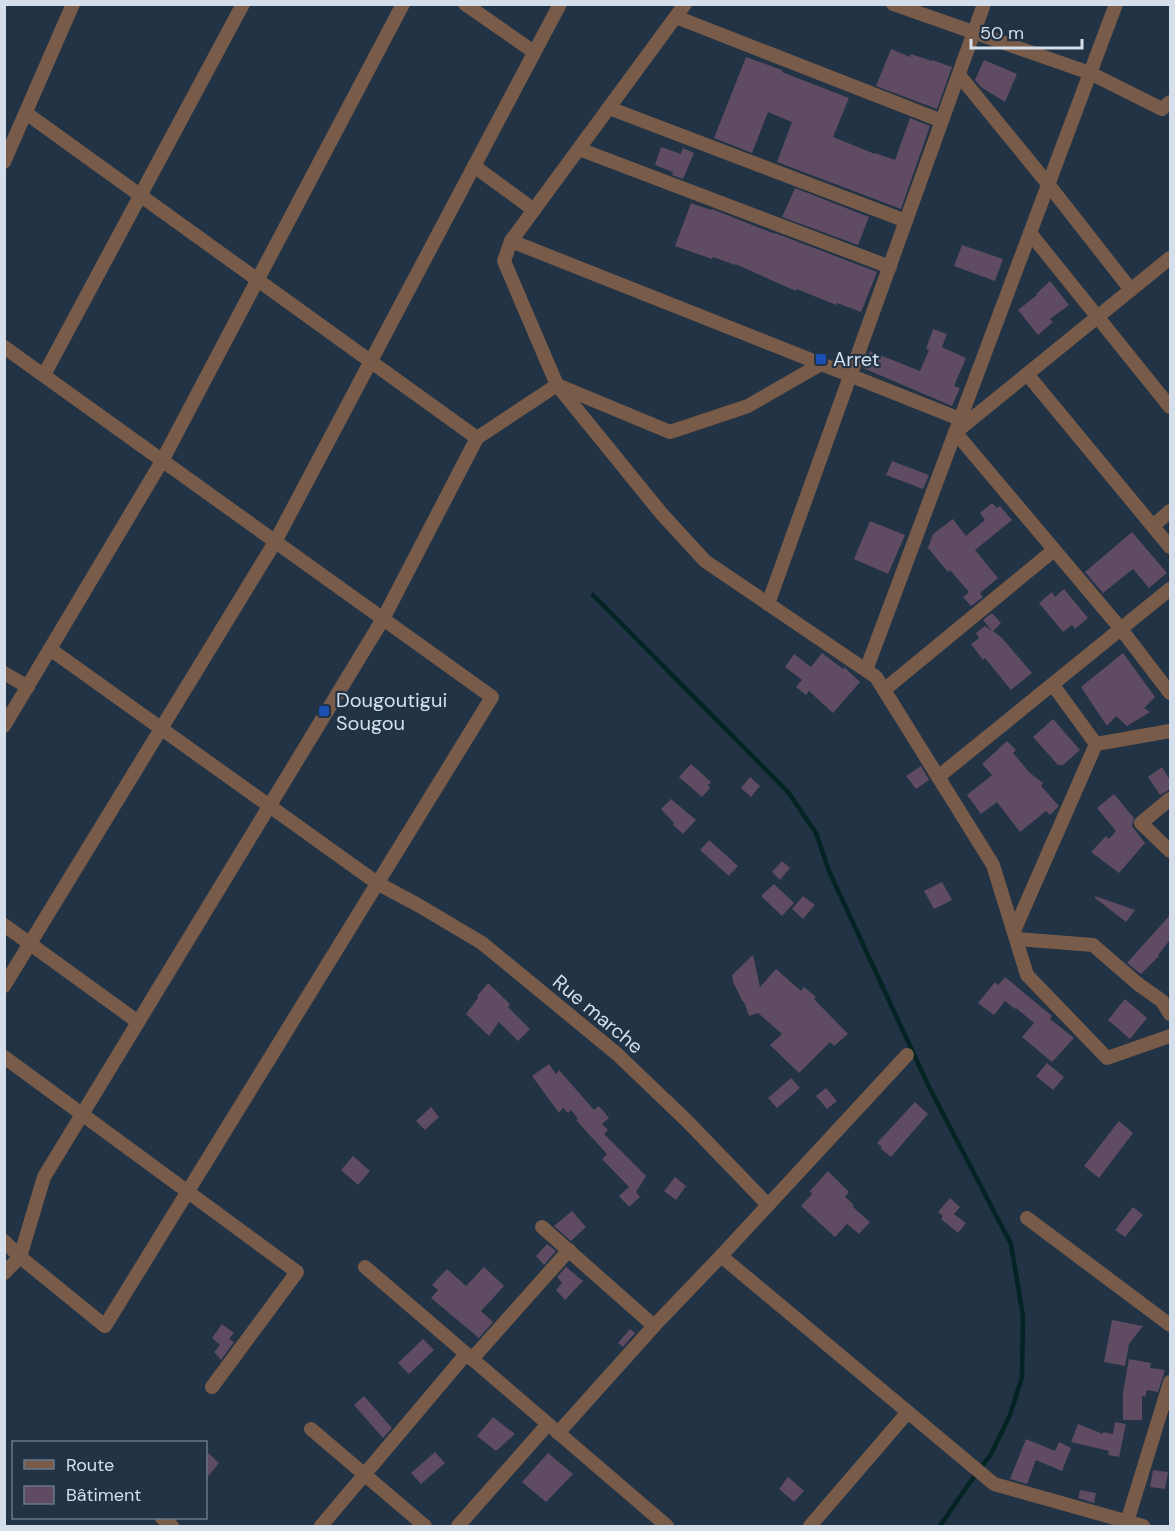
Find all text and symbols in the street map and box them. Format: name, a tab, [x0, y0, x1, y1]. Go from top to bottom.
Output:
scale bar	[971, 12, 1082, 50]
text: 50 m	[980, 21, 1024, 45]
place label: Arret	[833, 346, 880, 372]
marker: Arret	[814, 352, 828, 366]
place label: Dougoutigui Sougou	[336, 687, 447, 736]
marker: Dougoutigui Sougou	[317, 704, 331, 718]
street label: Rue marche	[547, 969, 649, 1059]
legend	[12, 1441, 207, 1519]
text: Route	[66, 1453, 114, 1477]
text: Bâtiment	[66, 1483, 141, 1507]

